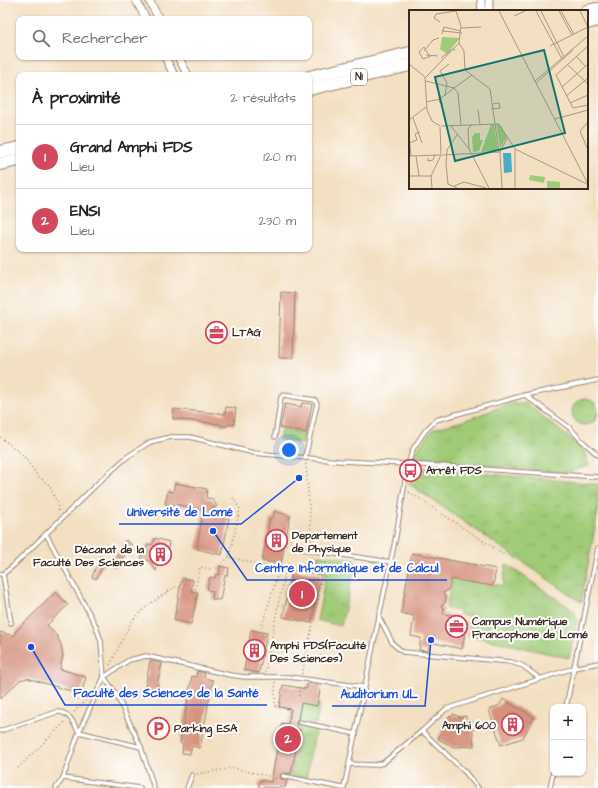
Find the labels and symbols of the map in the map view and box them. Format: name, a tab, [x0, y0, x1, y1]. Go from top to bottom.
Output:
inset map	[409, 10, 588, 189]
road number: N1	[351, 69, 367, 85]
office icon: LTAG	[204, 319, 230, 345]
place label: LTAG	[232, 325, 262, 340]
your location	[279, 440, 299, 460]
bus stop icon: Arrêt FDS	[397, 457, 423, 483]
place label: Arrêt FDS	[426, 463, 482, 478]
callout: Université de Lomé	[119, 500, 241, 524]
text: Université de Lomé	[126, 504, 234, 521]
building icon: Departement de Physique	[263, 528, 289, 554]
place label: Departement de Physique	[291, 528, 358, 558]
place label: Décanat de la Faculté Des Sciences	[33, 542, 144, 570]
building icon: Décanat de la Faculté Des Sciences	[147, 542, 173, 568]
callout: Centre Informatique et de Calcul	[247, 556, 447, 580]
text: Centre Informatique et de Calcul	[255, 560, 439, 578]
pin: 1	[289, 579, 315, 609]
office icon: Campus Numérique Francophone de Lomé	[443, 614, 469, 640]
place label: Campus Numérique Francophone de Lomé	[472, 614, 588, 643]
building icon: Amphi FDS(Faculté Des Sciences)	[242, 638, 268, 664]
place label: Amphi FDS(Faculté Des Sciences)	[270, 638, 366, 666]
callout: Faculté des Sciences de la Santé	[65, 681, 267, 705]
callout: Auditorium UL	[332, 682, 425, 706]
text: Faculté des Sciences de la Santé	[73, 685, 259, 702]
text: Auditorium UL	[340, 686, 418, 703]
building icon: Amphi 600	[499, 712, 525, 738]
parking icon: Parking ESA	[146, 715, 172, 741]
place label: Amphi 600	[442, 718, 496, 734]
place label: Parking ESA	[174, 721, 238, 738]
pin: 2	[275, 724, 301, 754]

